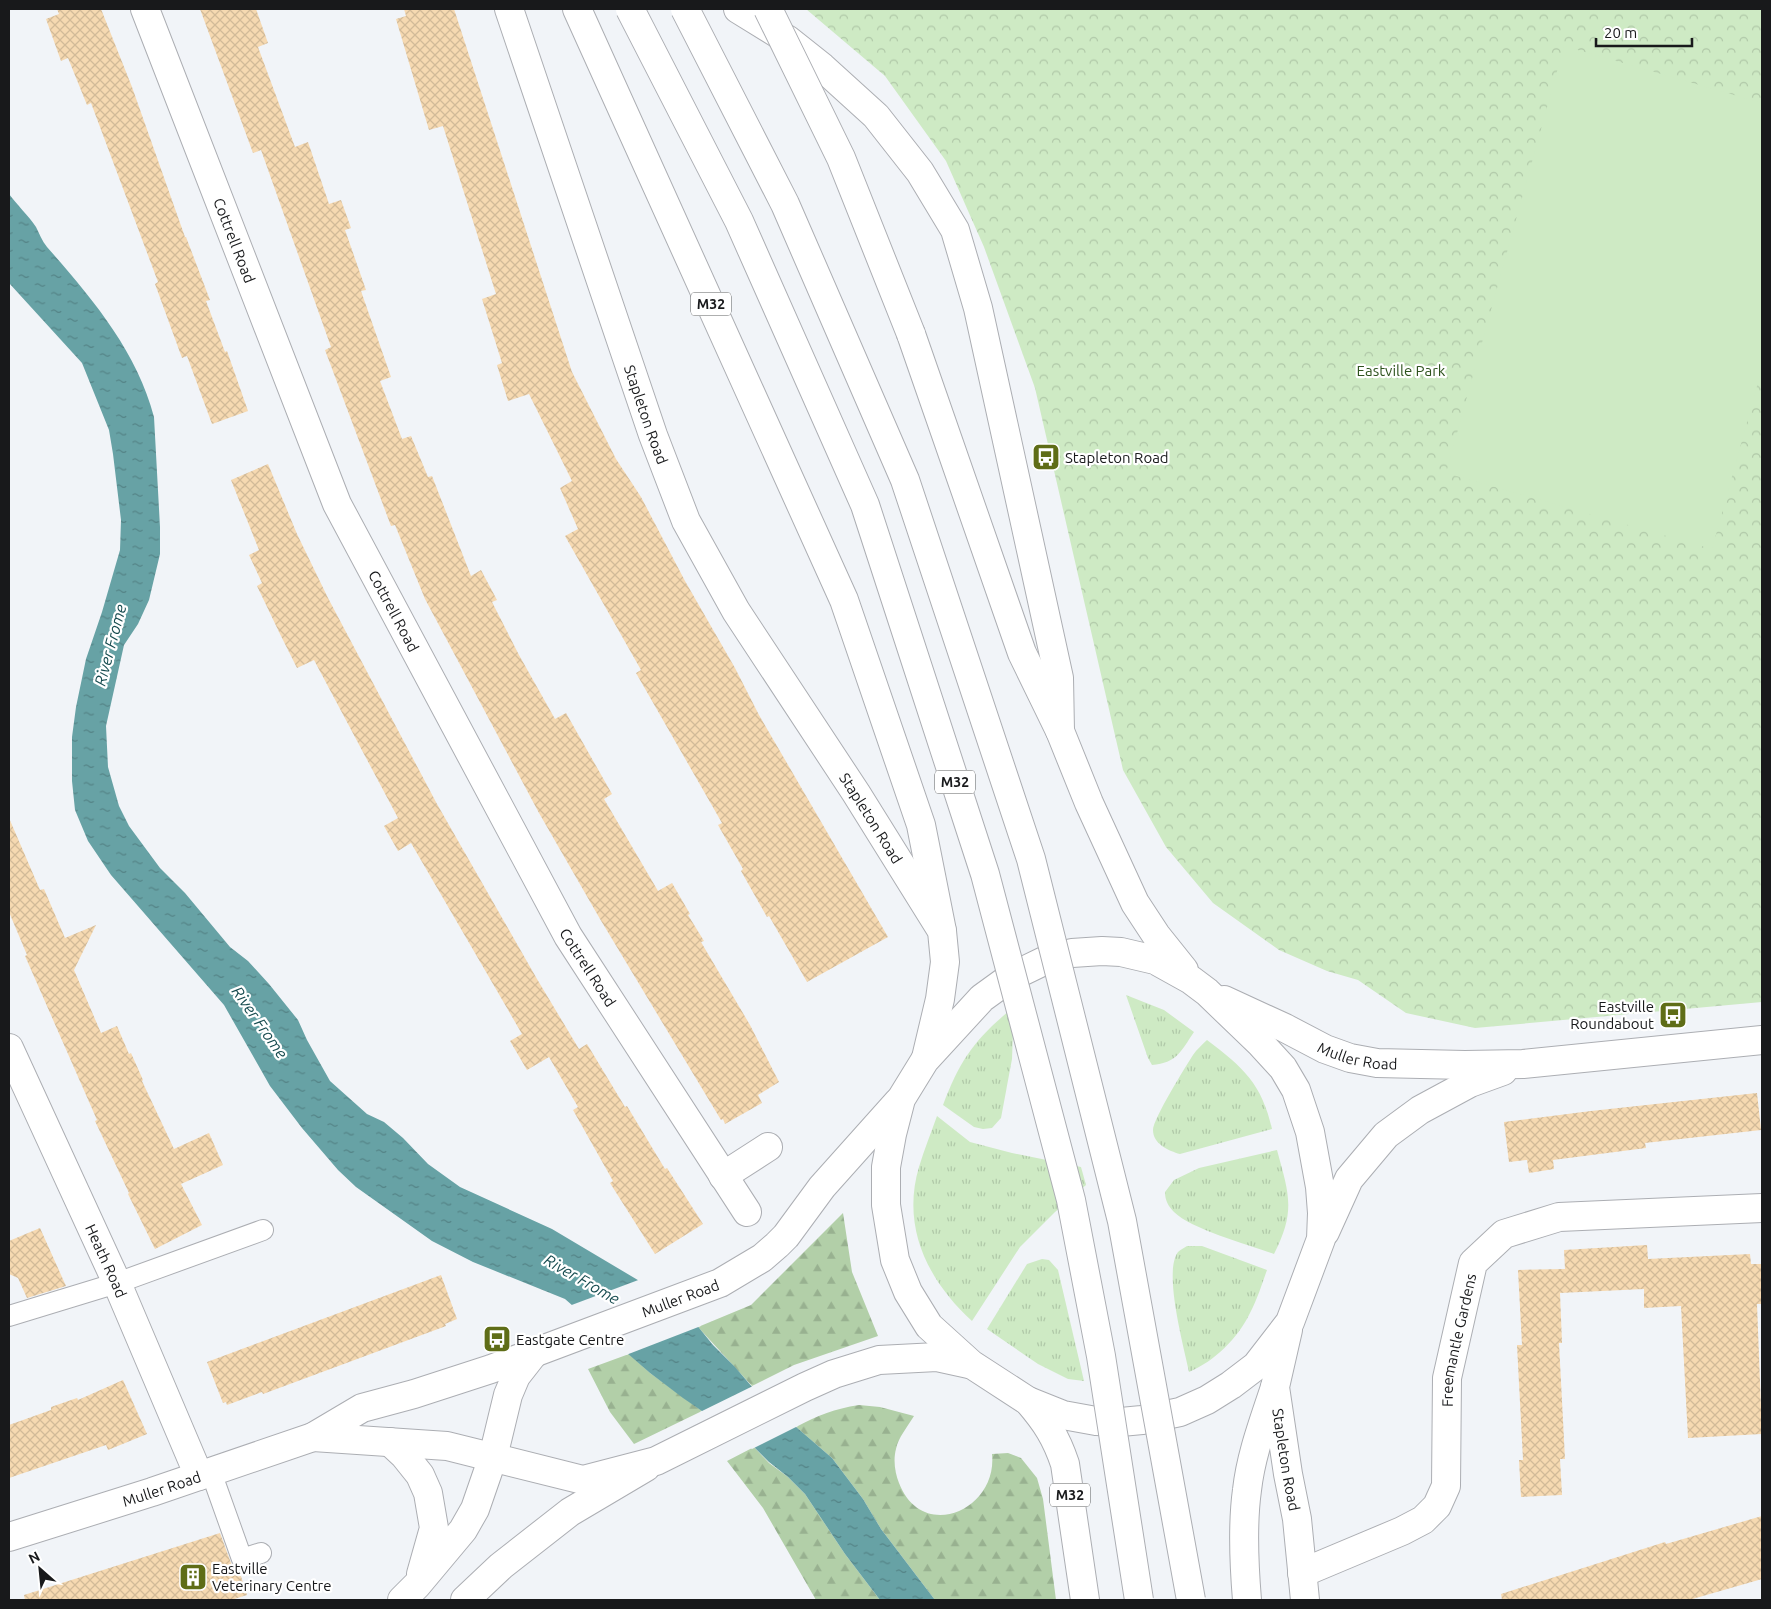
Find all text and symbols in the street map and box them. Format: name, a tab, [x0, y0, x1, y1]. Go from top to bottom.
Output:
scale bar	[1596, 15, 1692, 47]
text: 20 m	[1604, 24, 1637, 41]
street label: Cottrell Road	[211, 195, 259, 285]
road number: M32	[691, 292, 731, 316]
park label: Eastville Park	[1357, 362, 1446, 379]
street label: Stapleton Road	[621, 363, 672, 466]
bus stop icon: Stapleton Road	[1031, 442, 1061, 472]
place label: Stapleton Road	[1065, 449, 1169, 466]
street label: Cottrell Road	[365, 567, 423, 654]
water label: River Frome	[90, 602, 130, 688]
street label: Stapleton Road	[836, 769, 906, 866]
road number: M32	[935, 770, 975, 794]
street label: Cottrell Road	[557, 925, 620, 1009]
water label: River Frome	[229, 983, 291, 1061]
place label: Eastville Roundabout	[1570, 998, 1654, 1032]
bus stop icon: Eastville Roundabout	[1658, 1000, 1688, 1030]
street label: Muller Road	[1315, 1038, 1398, 1072]
street label: Heath Road	[82, 1221, 131, 1300]
water label: River Frome	[541, 1250, 623, 1308]
street label: Freemantle Gardens	[1438, 1272, 1479, 1407]
street label: Muller Road	[639, 1276, 721, 1320]
bus stop icon: Eastgate Centre	[482, 1324, 512, 1354]
place label: Eastgate Centre	[516, 1331, 624, 1348]
street label: Stapleton Road	[1270, 1407, 1304, 1512]
street label: Muller Road	[120, 1468, 203, 1509]
road number: M32	[1050, 1484, 1090, 1506]
north arrow	[15, 1544, 65, 1594]
text: N	[26, 1548, 42, 1567]
place label: Eastville Veterinary Centre	[212, 1560, 332, 1594]
building icon: Eastville Veterinary Centre	[178, 1562, 208, 1592]

